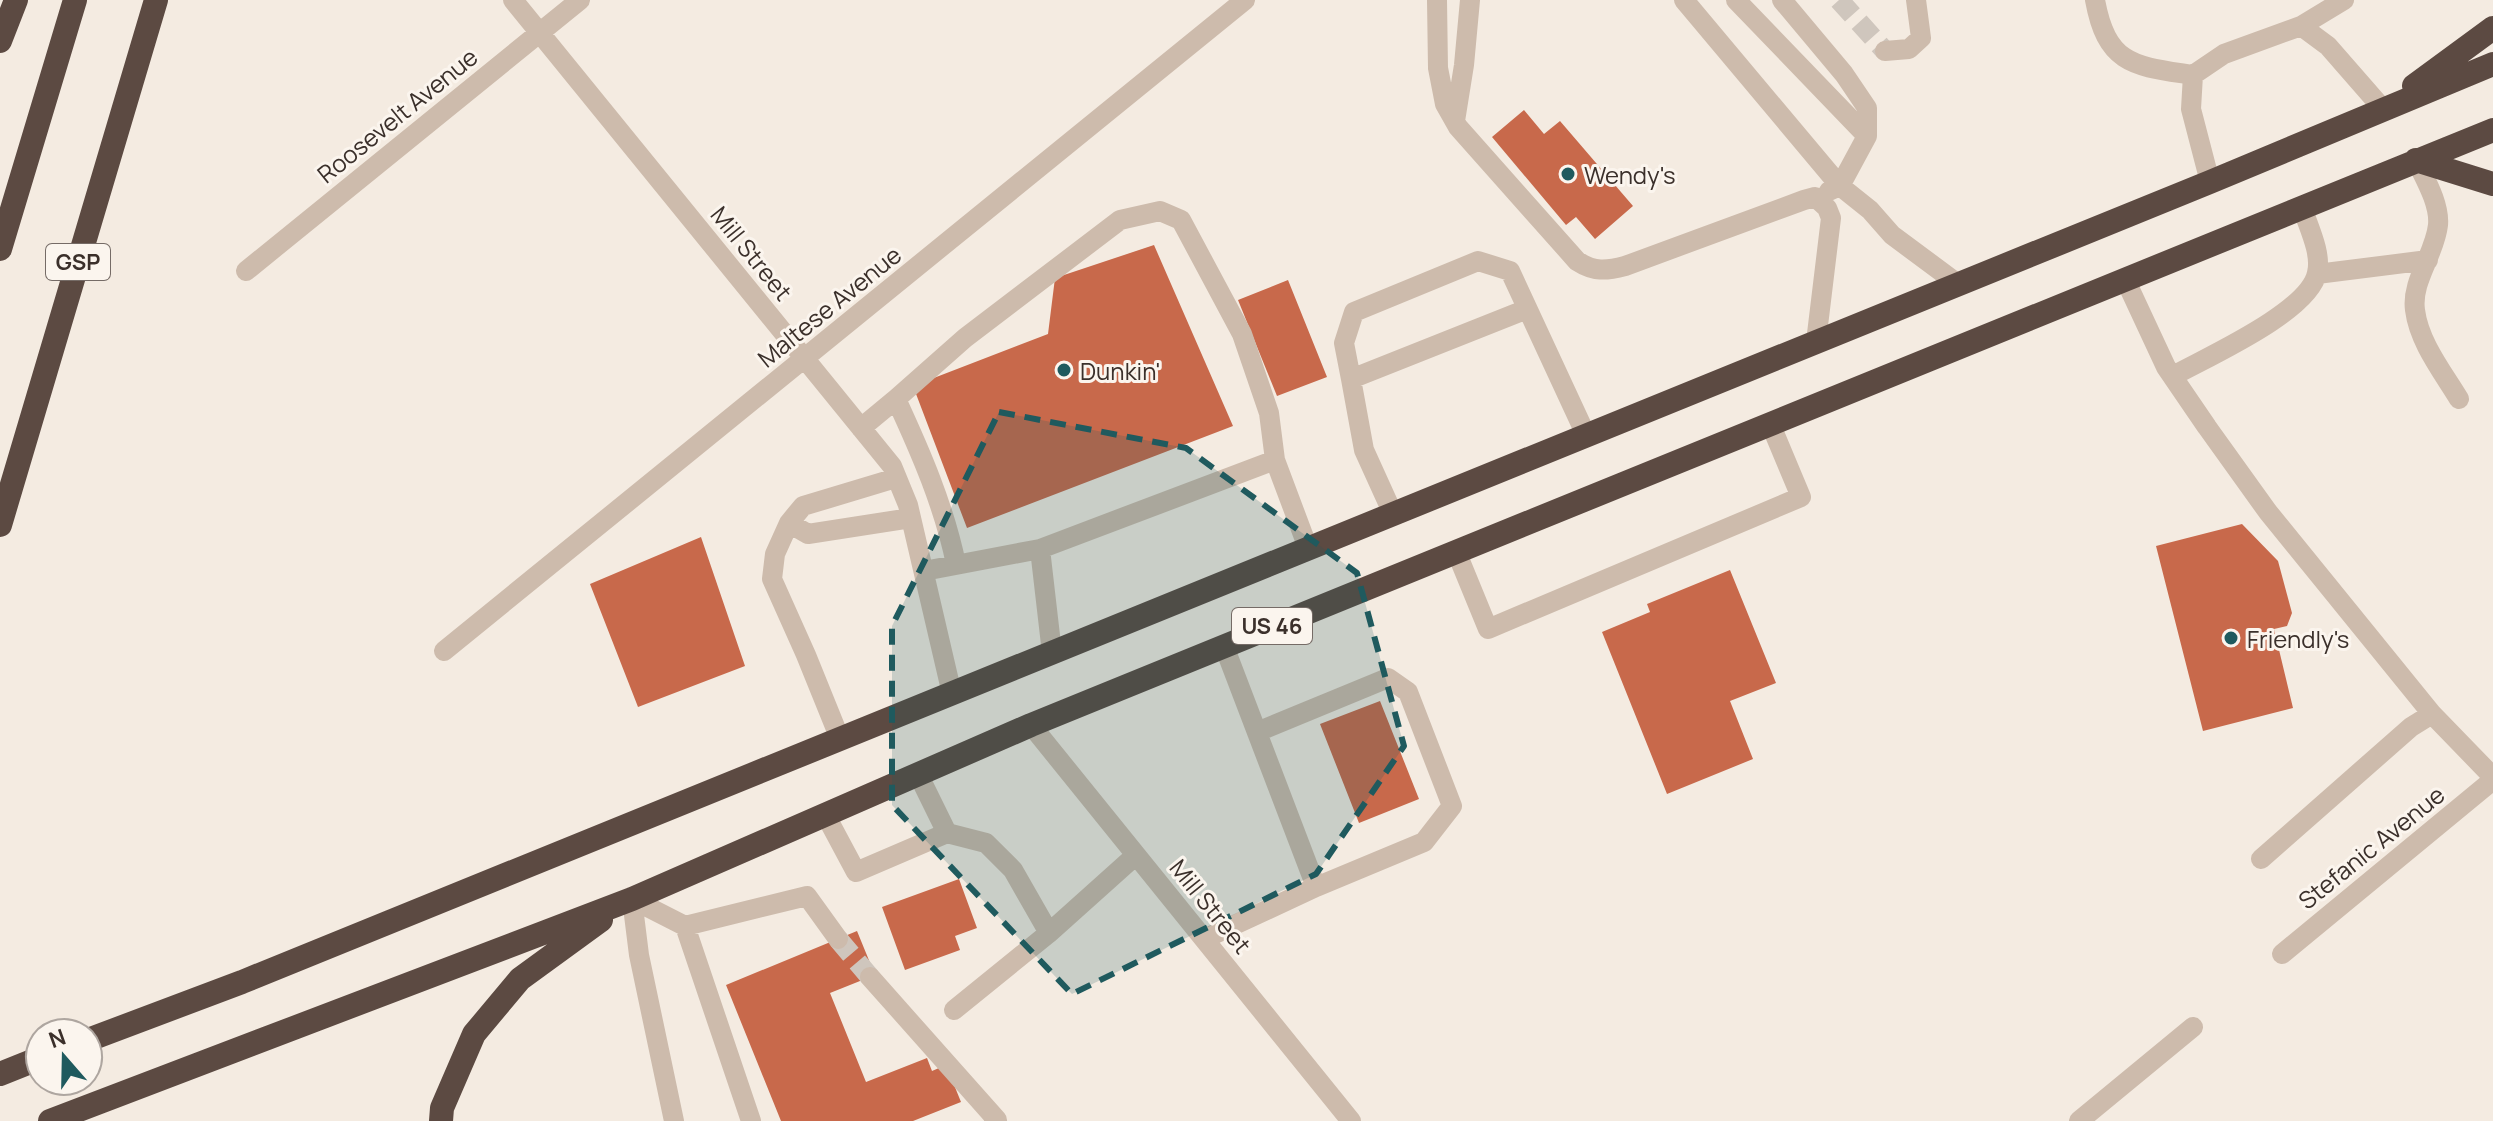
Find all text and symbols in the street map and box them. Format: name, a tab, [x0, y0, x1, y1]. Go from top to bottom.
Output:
street label: Roosevelt Avenue	[310, 40, 484, 190]
place label: Wendy's	[1584, 158, 1676, 191]
marker: Wendy's	[1559, 165, 1577, 183]
street label: Mill Street	[704, 199, 800, 307]
street label: Maltese Avenue	[750, 238, 908, 374]
road number: GSP	[46, 244, 110, 280]
place label: Dunkin'	[1080, 354, 1161, 387]
marker: Dunkin'	[1055, 361, 1073, 379]
road number: US 46	[1232, 608, 1312, 644]
place label: Friendly's	[2247, 622, 2349, 655]
marker: Friendly's	[2222, 629, 2240, 647]
street label: Stefanic Avenue	[2291, 778, 2451, 916]
street label: Mill Street	[1163, 852, 1259, 960]
north arrow	[24, 1017, 104, 1097]
text: N	[45, 1021, 70, 1055]

